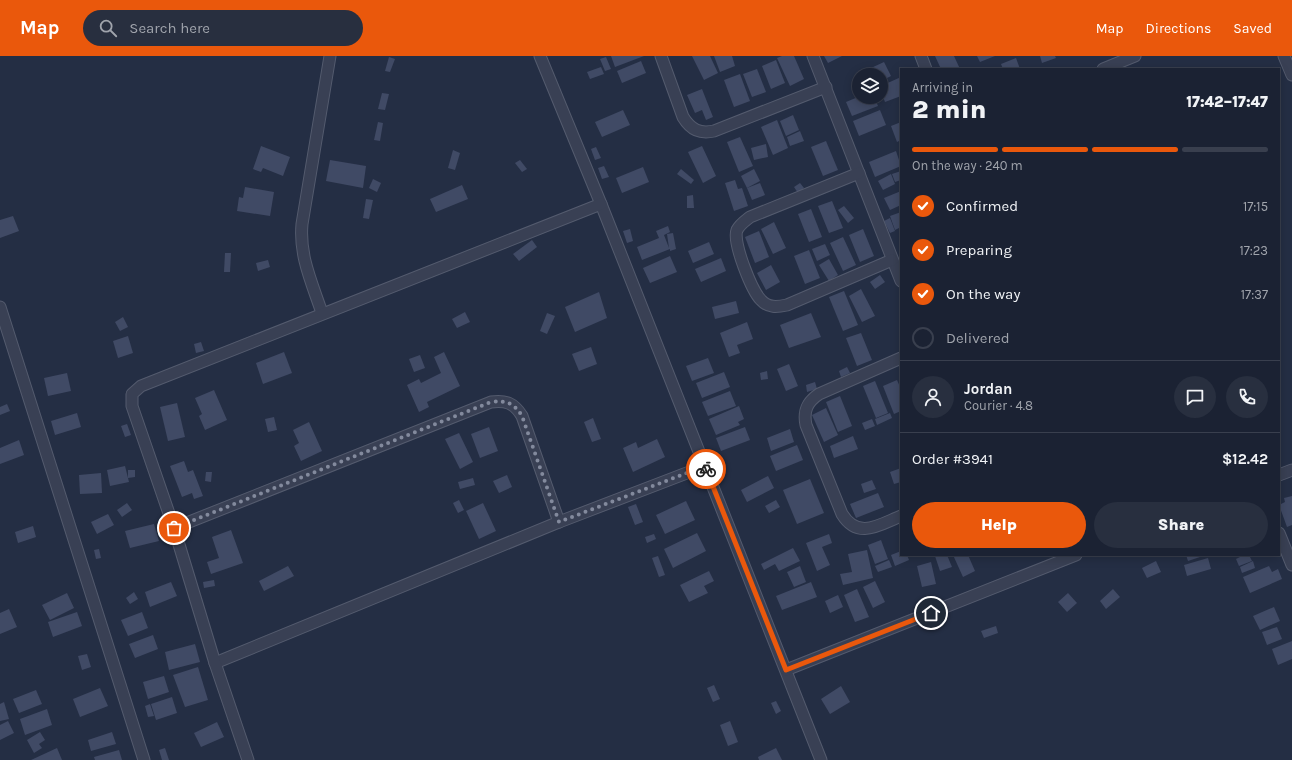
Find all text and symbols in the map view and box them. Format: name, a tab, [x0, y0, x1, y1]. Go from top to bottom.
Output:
search box	[83, 10, 363, 46]
text: Map	[20, 17, 59, 39]
icon: search	[97, 17, 119, 39]
text: Search here	[129, 19, 210, 37]
text: Map	[1096, 20, 1124, 37]
text: Directions	[1146, 20, 1211, 37]
text: Saved	[1233, 20, 1272, 37]
map controls	[852, 68, 888, 104]
button: layers	[852, 68, 888, 104]
text: Arriving in	[912, 80, 973, 95]
text: 17:42–17:47	[1186, 93, 1268, 111]
text: 2 min	[912, 94, 987, 125]
text: On the way · 240 m	[912, 158, 1023, 173]
icon: check	[912, 195, 934, 217]
text: Confirmed	[946, 197, 1018, 215]
text: 17:15	[1243, 199, 1268, 214]
icon: check	[912, 239, 934, 261]
text: Preparing	[946, 241, 1012, 259]
text: 17:23	[1239, 243, 1268, 258]
icon: check	[912, 283, 934, 305]
text: On the way	[946, 285, 1020, 303]
text: 17:37	[1241, 287, 1268, 302]
text: Delivered	[946, 329, 1010, 347]
button: person	[912, 376, 954, 418]
button: chat	[1174, 376, 1216, 418]
button: phone	[1226, 376, 1268, 418]
text: Jordan	[964, 380, 1012, 398]
text: Courier · 4.8	[964, 398, 1033, 413]
courier	[686, 449, 726, 489]
text: Order #3941	[912, 450, 993, 468]
text: $12.42	[1222, 450, 1268, 468]
icon: bike	[695, 458, 717, 480]
button: Help	[912, 502, 1086, 548]
button: Share	[1094, 502, 1268, 548]
pin	[157, 511, 191, 545]
icon: bag	[163, 517, 185, 539]
pin	[914, 596, 948, 630]
icon: home	[920, 602, 942, 624]

